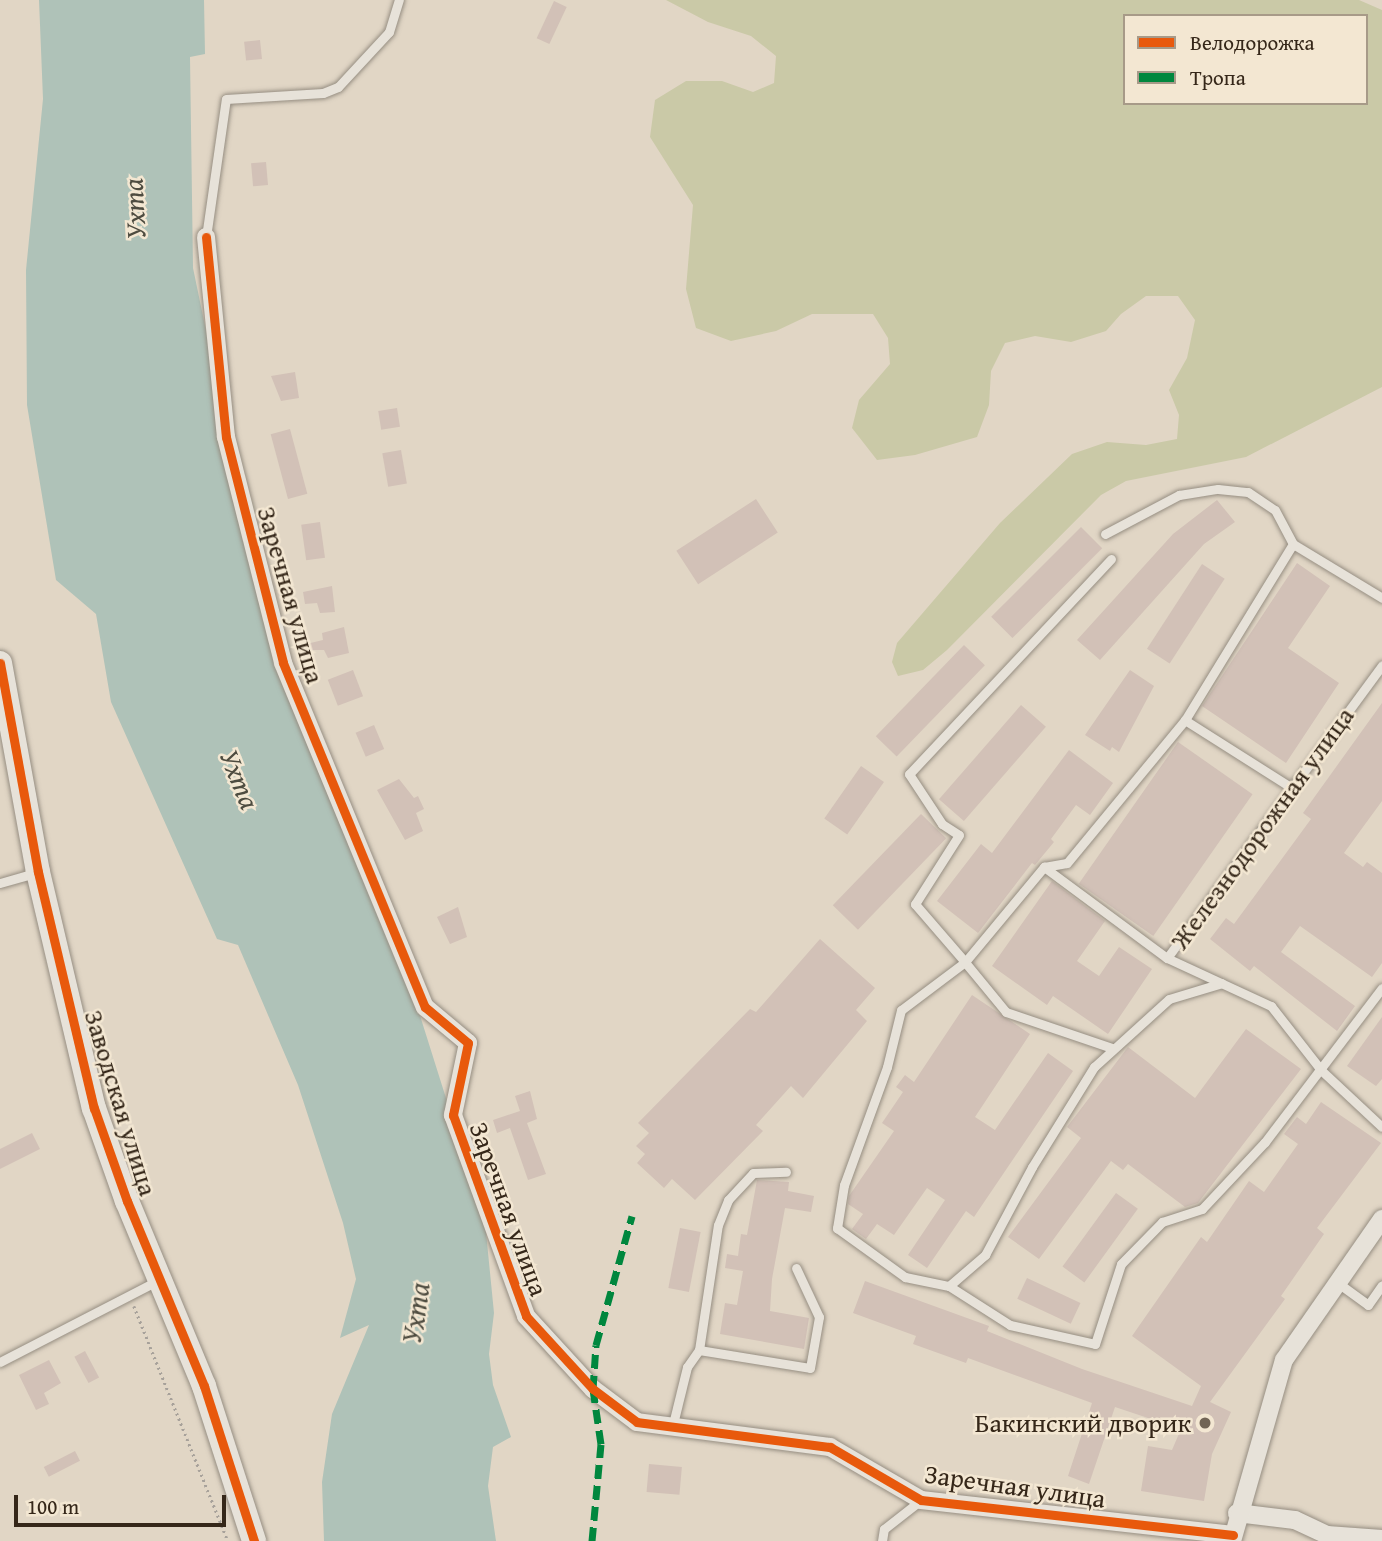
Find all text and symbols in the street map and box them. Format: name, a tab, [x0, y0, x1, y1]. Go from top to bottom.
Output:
legend	[1123, 14, 1368, 105]
text: Велодорожка	[1190, 27, 1315, 58]
text: Тропа	[1190, 62, 1246, 93]
water label: Ухта	[116, 177, 152, 241]
street label: Заречная улица	[251, 503, 331, 687]
street label: Железнодорожная улица	[1164, 701, 1360, 955]
water label: Ухта	[213, 744, 267, 814]
street label: Заводская улица	[78, 1006, 164, 1200]
street label: Заречная улица	[463, 1118, 555, 1300]
water label: Ухта	[394, 1280, 436, 1346]
place label: Бакинский дворик	[975, 1407, 1191, 1439]
marker: Бакинский дворик	[1197, 1415, 1213, 1431]
street label: Заречная улица	[922, 1458, 1108, 1514]
scale bar	[18, 1482, 229, 1526]
text: 100 m	[27, 1491, 79, 1522]

